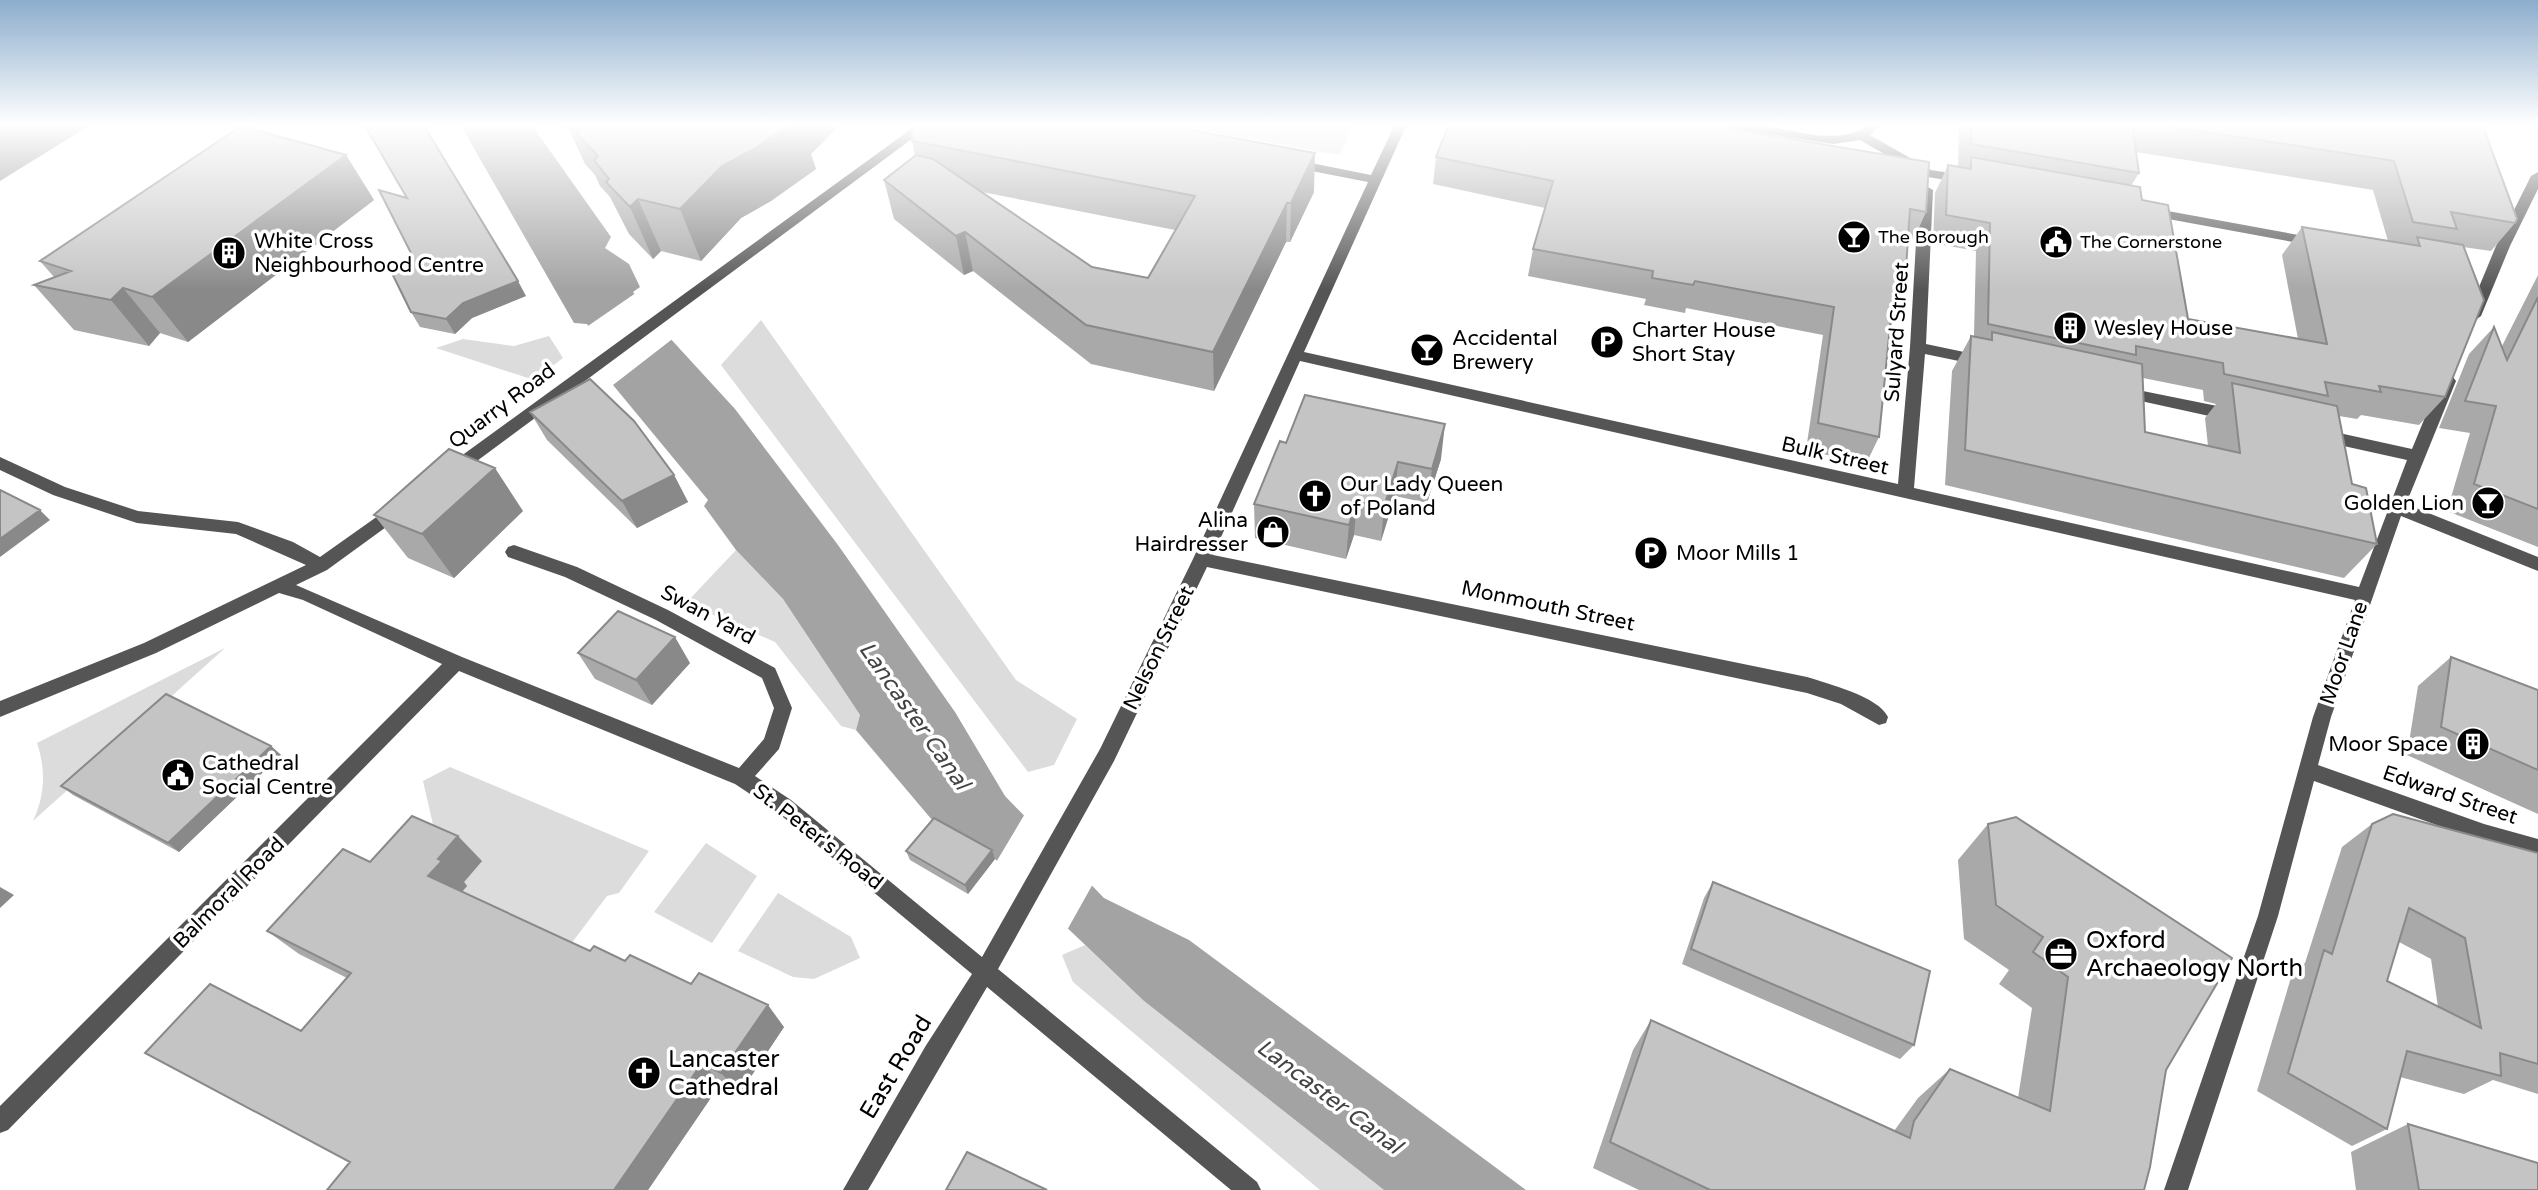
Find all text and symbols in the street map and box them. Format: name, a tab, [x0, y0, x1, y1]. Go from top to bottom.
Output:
bar icon: The Borough	[1835, 218, 1873, 256]
public building icon: The Cornerstone	[2037, 223, 2075, 261]
place label: The Borough	[1878, 226, 1989, 248]
place label: White Cross Neighbourhood Centre	[254, 229, 484, 278]
place label: The Cornerstone	[2080, 231, 2222, 253]
building icon: White Cross Neighbourhood Centre	[210, 234, 248, 272]
street label: Sulyard Street	[1880, 261, 1914, 403]
building icon: Wesley House	[2051, 309, 2089, 347]
place label: Wesley House	[2094, 316, 2233, 341]
place label: Charter House Short Stay	[1632, 318, 1776, 367]
parking icon: Charter House Short Stay	[1588, 323, 1626, 361]
place label: Accidental Brewery	[1452, 326, 1558, 375]
bar icon: Accidental Brewery	[1408, 331, 1446, 369]
street label: Quarry Road	[444, 358, 560, 454]
street label: Bulk Street	[1779, 432, 1891, 480]
place label: Our Lady Queen of Poland	[1340, 472, 1503, 521]
church icon: Our Lady Queen of Poland	[1296, 477, 1334, 515]
bar icon: Golden Lion	[2469, 484, 2507, 522]
place label: Golden Lion	[2344, 491, 2464, 516]
place label: Alina Hairdresser	[1134, 508, 1248, 557]
shop icon: Alina Hairdresser	[1254, 513, 1292, 551]
parking icon: Moor Mills 1	[1632, 534, 1670, 572]
place label: Moor Mills 1	[1676, 541, 1800, 566]
street label: Monmouth Street	[1459, 575, 1637, 637]
street label: Swan Yard	[657, 580, 759, 650]
street label: Nelson Street	[1118, 582, 1200, 714]
street label: Moor Lane	[2315, 598, 2373, 708]
water label: Lancaster Canal	[853, 637, 977, 797]
building icon: Moor Space	[2454, 725, 2492, 763]
place label: Moor Space	[2328, 732, 2448, 757]
place label: Cathedral Social Centre	[202, 751, 333, 800]
public building icon: Cathedral Social Centre	[159, 756, 197, 794]
street label: Edward Street	[2379, 760, 2521, 830]
street label: St. Peter's Road	[748, 779, 888, 895]
street label: Balmoral Road	[168, 832, 290, 954]
place label: Oxford Archaeology North	[2086, 926, 2303, 983]
office icon: Oxford Archaeology North	[2042, 935, 2080, 973]
street label: East Road	[854, 1010, 938, 1124]
water label: Lancaster Canal	[1251, 1033, 1409, 1162]
place label: Lancaster Cathedral	[668, 1045, 780, 1102]
church icon: Lancaster Cathedral	[625, 1054, 663, 1092]

